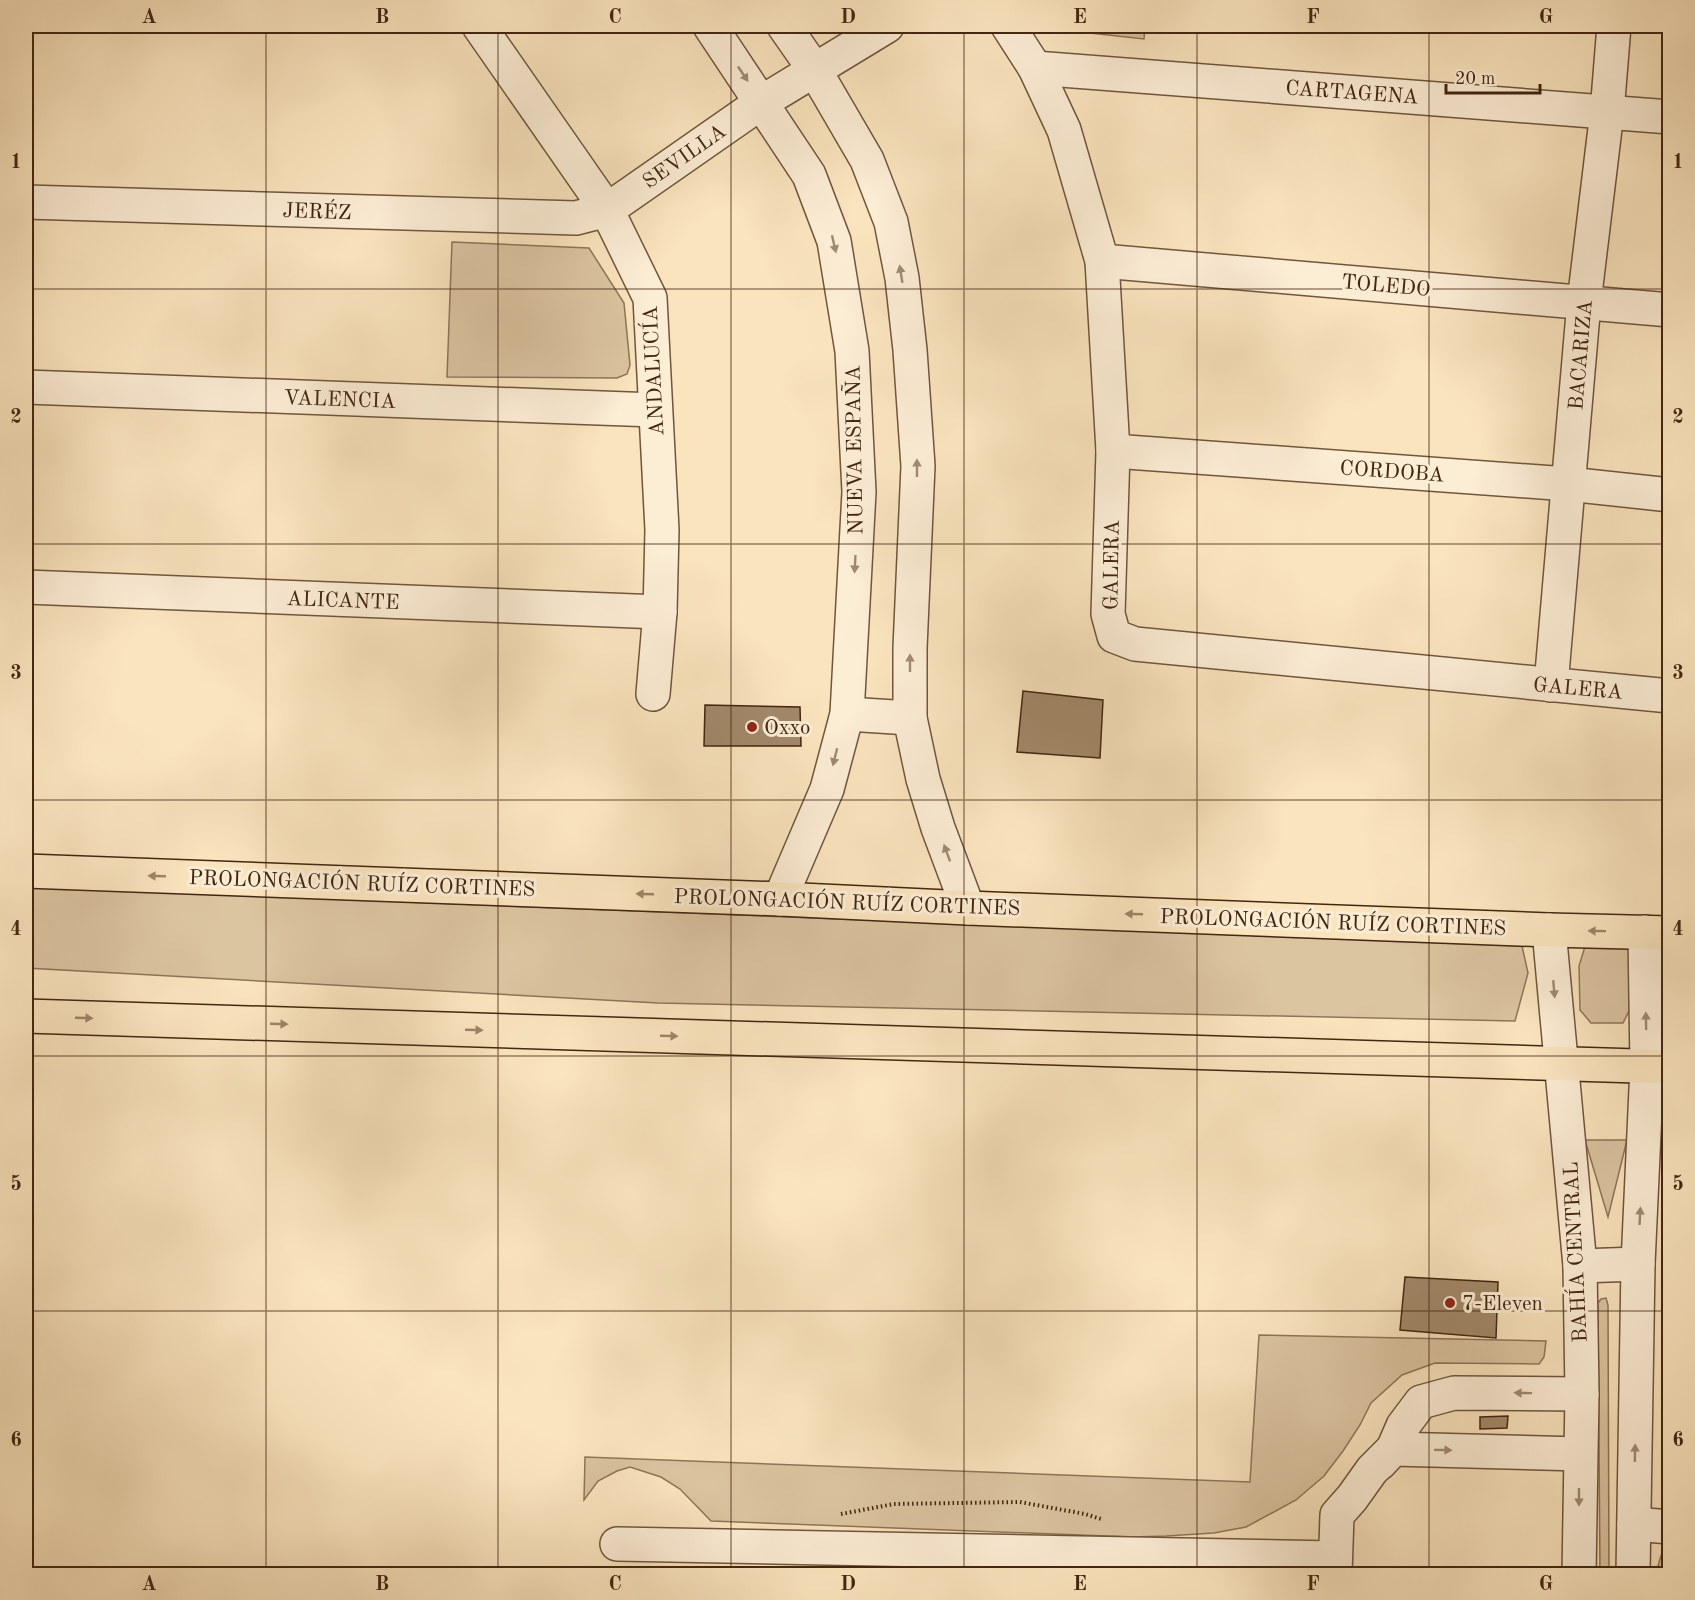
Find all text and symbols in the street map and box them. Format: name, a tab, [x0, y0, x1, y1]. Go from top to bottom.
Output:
text: A	[141, 8, 157, 28]
text: B	[375, 8, 389, 28]
text: C	[608, 8, 622, 28]
text: D	[840, 8, 856, 28]
text: E	[1073, 8, 1087, 28]
text: F	[1306, 8, 1320, 28]
text: G	[1539, 8, 1553, 28]
scale bar	[1446, 57, 1540, 95]
one-way arrow	[737, 65, 749, 81]
text: 20 m	[1455, 70, 1495, 88]
street label: CARTAGENA	[1285, 78, 1419, 109]
street label: SEVILLA	[639, 121, 730, 193]
text: 1	[10, 153, 22, 173]
text: 1	[1672, 153, 1684, 173]
street label: JERÉZ	[282, 197, 352, 224]
one-way arrow	[830, 235, 839, 254]
one-way arrow	[896, 264, 905, 283]
street label: TOLEDO	[1340, 272, 1431, 301]
street label: BACARIZA	[1566, 299, 1597, 411]
street label: ANDALUCÍA	[637, 305, 668, 437]
street label: NUEVA ESPAÑA	[839, 365, 867, 535]
street label: VALENCIA	[283, 388, 396, 413]
text: 2	[10, 408, 22, 428]
text: 2	[1672, 408, 1684, 428]
street label: CORDOBA	[1339, 458, 1445, 487]
one-way arrow	[912, 459, 922, 478]
street label: GALERA	[1101, 520, 1124, 610]
one-way arrow	[850, 554, 859, 573]
street label: ALICANTE	[286, 589, 400, 614]
one-way arrow	[905, 654, 915, 673]
text: 3	[10, 664, 22, 684]
text: 3	[1672, 664, 1684, 684]
street label: GALERA	[1532, 675, 1624, 704]
place label: Oxxo	[764, 718, 810, 739]
marker: Oxxo	[745, 720, 759, 734]
one-way arrow	[830, 748, 840, 766]
one-way arrow	[942, 844, 952, 862]
street label: PROLONGACIÓN RUÍZ CORTINES	[188, 863, 536, 901]
one-way arrow	[147, 871, 166, 880]
street label: PROLONGACIÓN RUÍZ CORTINES	[673, 882, 1021, 920]
one-way arrow	[636, 889, 655, 898]
street label: PROLONGACIÓN RUÍZ CORTINES	[1159, 902, 1507, 940]
one-way arrow	[1124, 909, 1143, 919]
text: 4	[10, 920, 22, 940]
text: 4	[1672, 920, 1684, 940]
one-way arrow	[1588, 926, 1607, 936]
one-way arrow	[1549, 979, 1559, 998]
one-way arrow	[1641, 1012, 1651, 1031]
one-way arrow	[74, 1013, 93, 1023]
one-way arrow	[269, 1019, 288, 1029]
one-way arrow	[464, 1025, 483, 1035]
one-way arrow	[659, 1031, 678, 1041]
street label: BAHÍA CENTRAL	[1557, 1161, 1592, 1343]
text: 5	[10, 1174, 22, 1195]
text: 5	[1672, 1174, 1684, 1195]
one-way arrow	[1636, 1207, 1645, 1226]
place label: 7-Eleven	[1462, 1294, 1543, 1315]
marker: 7-Eleven	[1443, 1296, 1457, 1310]
one-way arrow	[1514, 1388, 1533, 1398]
text: 6	[10, 1431, 22, 1451]
text: 6	[1672, 1431, 1684, 1451]
one-way arrow	[1630, 1444, 1640, 1463]
one-way arrow	[1433, 1445, 1452, 1455]
one-way arrow	[1574, 1488, 1584, 1507]
text: A	[141, 1575, 157, 1595]
text: B	[375, 1575, 389, 1595]
text: C	[608, 1575, 622, 1595]
text: D	[840, 1575, 856, 1595]
text: E	[1073, 1575, 1087, 1595]
text: F	[1306, 1575, 1320, 1595]
text: G	[1539, 1575, 1553, 1595]

